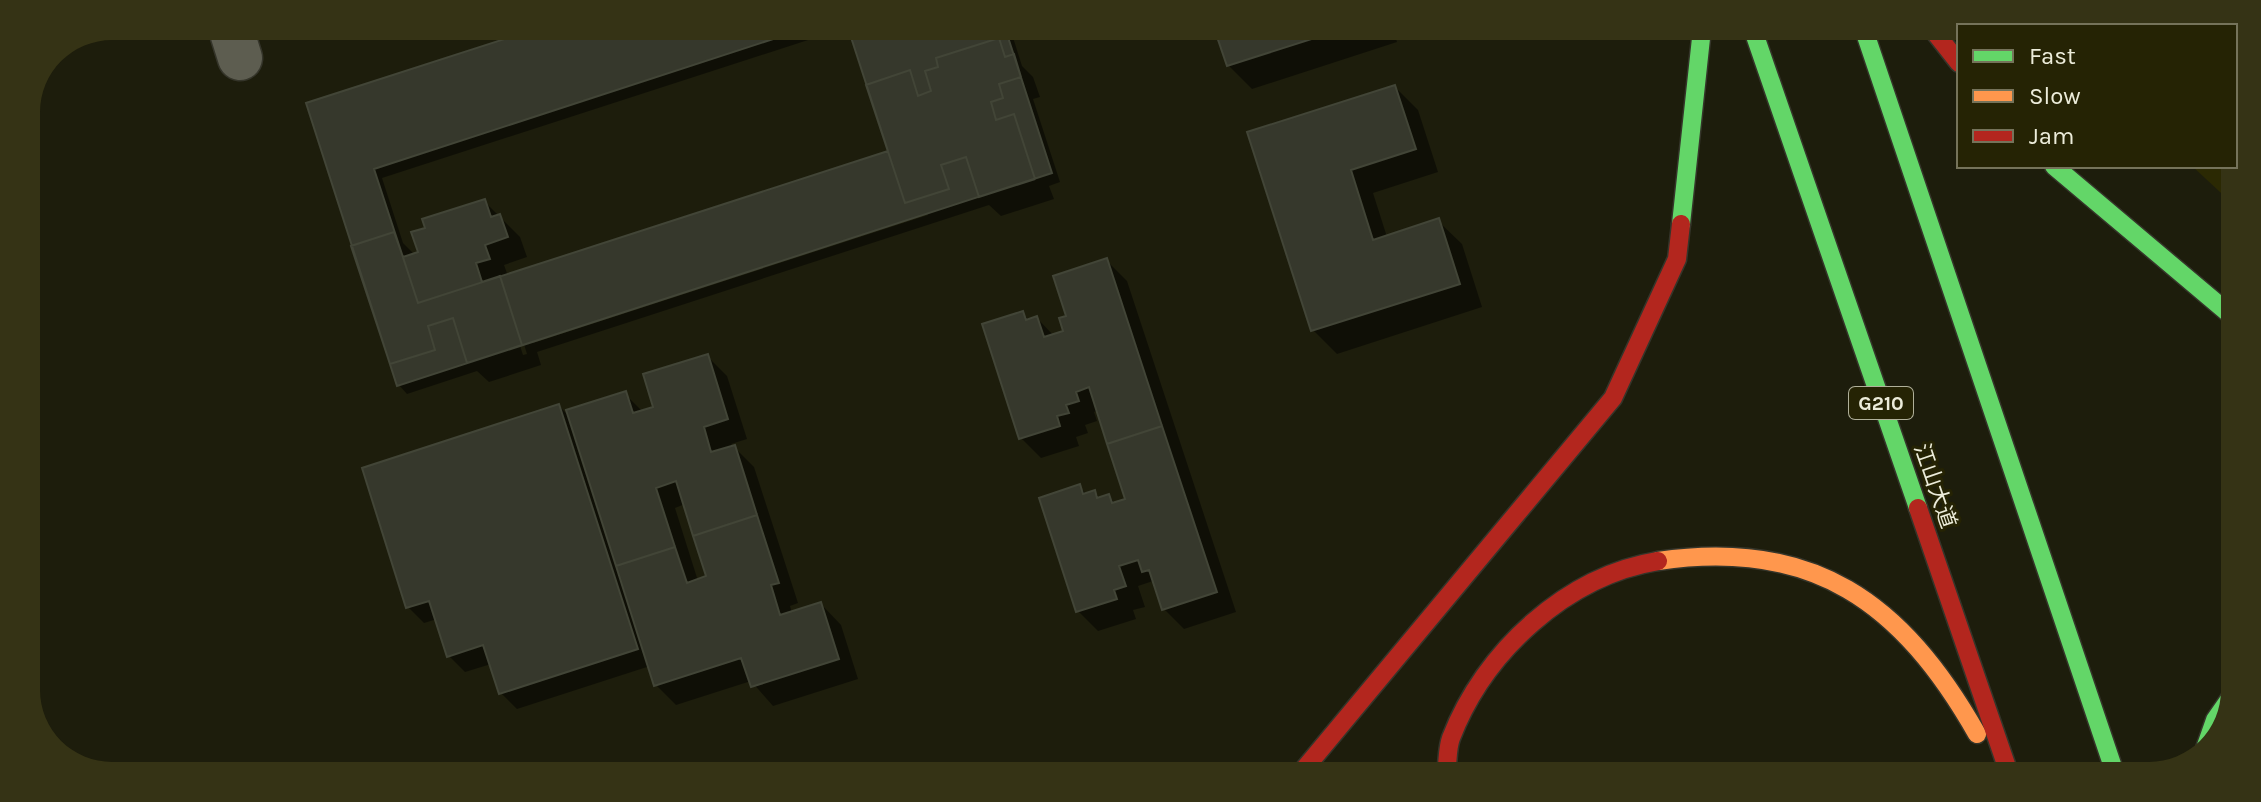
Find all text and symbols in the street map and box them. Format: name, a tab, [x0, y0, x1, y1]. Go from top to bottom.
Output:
legend	[1957, 24, 2237, 168]
text: Fast	[2029, 42, 2076, 70]
text: Slow	[2029, 82, 2081, 110]
text: Jam	[2029, 122, 2074, 150]
road number: G210	[1849, 387, 1913, 419]
street label: 江山大道	[1908, 440, 1962, 532]

